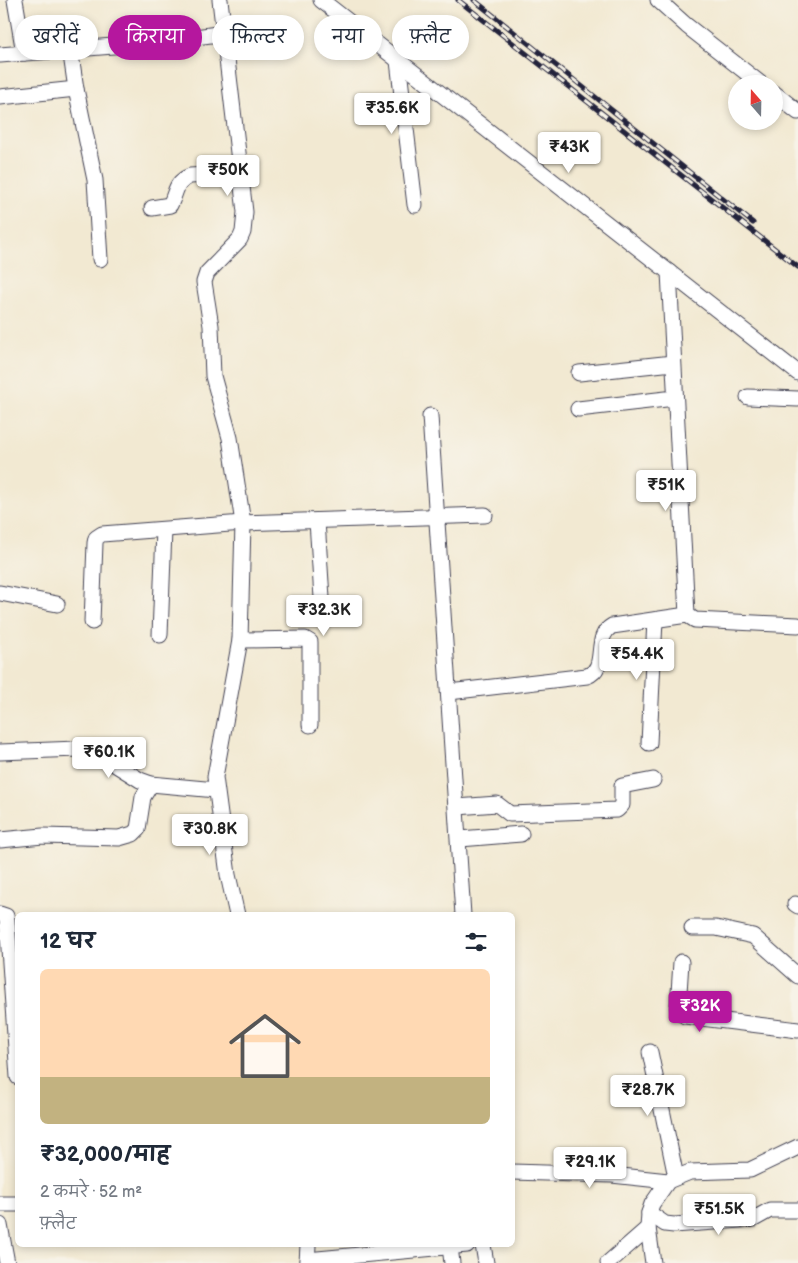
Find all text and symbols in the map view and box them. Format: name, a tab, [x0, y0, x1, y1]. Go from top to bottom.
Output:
chip: खरीदें	[15, 15, 98, 60]
chip: किराया	[108, 15, 202, 60]
chip: फ़िल्टर	[212, 15, 304, 60]
chip: नया	[314, 15, 382, 60]
chip: फ़्लैट	[392, 15, 469, 60]
north arrow	[728, 75, 782, 130]
map controls	[728, 75, 783, 130]
pin: ₹35.6K	[351, 92, 433, 135]
text: ₹35.6K	[365, 99, 419, 118]
pin: ₹43K	[539, 132, 599, 174]
text: ₹43K	[549, 138, 589, 157]
pin: ₹50K	[198, 154, 258, 197]
text: ₹50K	[207, 161, 249, 180]
pin: ₹51K	[636, 470, 696, 512]
text: ₹51K	[647, 476, 685, 495]
pin: ₹32.3K	[283, 594, 365, 637]
text: ₹32.3K	[297, 601, 351, 620]
pin: ₹54.4K	[596, 638, 678, 681]
text: ₹54.4K	[610, 645, 664, 664]
pin: ₹60.1K	[68, 736, 150, 779]
text: ₹60.1K	[83, 743, 135, 762]
pin: ₹30.8K	[169, 814, 251, 856]
text: ₹30.8K	[183, 820, 237, 839]
icon: filters	[462, 928, 490, 956]
text: 12 घर	[40, 929, 95, 954]
pin: ₹32K	[670, 990, 730, 1033]
text: ₹32K	[680, 997, 720, 1016]
icon: home	[220, 1001, 310, 1091]
pin: ₹28.7K	[607, 1074, 689, 1117]
text: ₹28.7K	[621, 1081, 675, 1100]
text: ₹32,000/माह	[40, 1142, 170, 1167]
pin: ₹29.1K	[549, 1146, 631, 1189]
text: ₹29.1K	[564, 1153, 616, 1172]
text: 2 कमरे · 52 m²	[40, 1183, 142, 1202]
pin: ₹51.5K	[678, 1194, 760, 1236]
text: ₹51.5K	[694, 1200, 744, 1219]
text: फ़्लैट	[40, 1215, 76, 1234]

